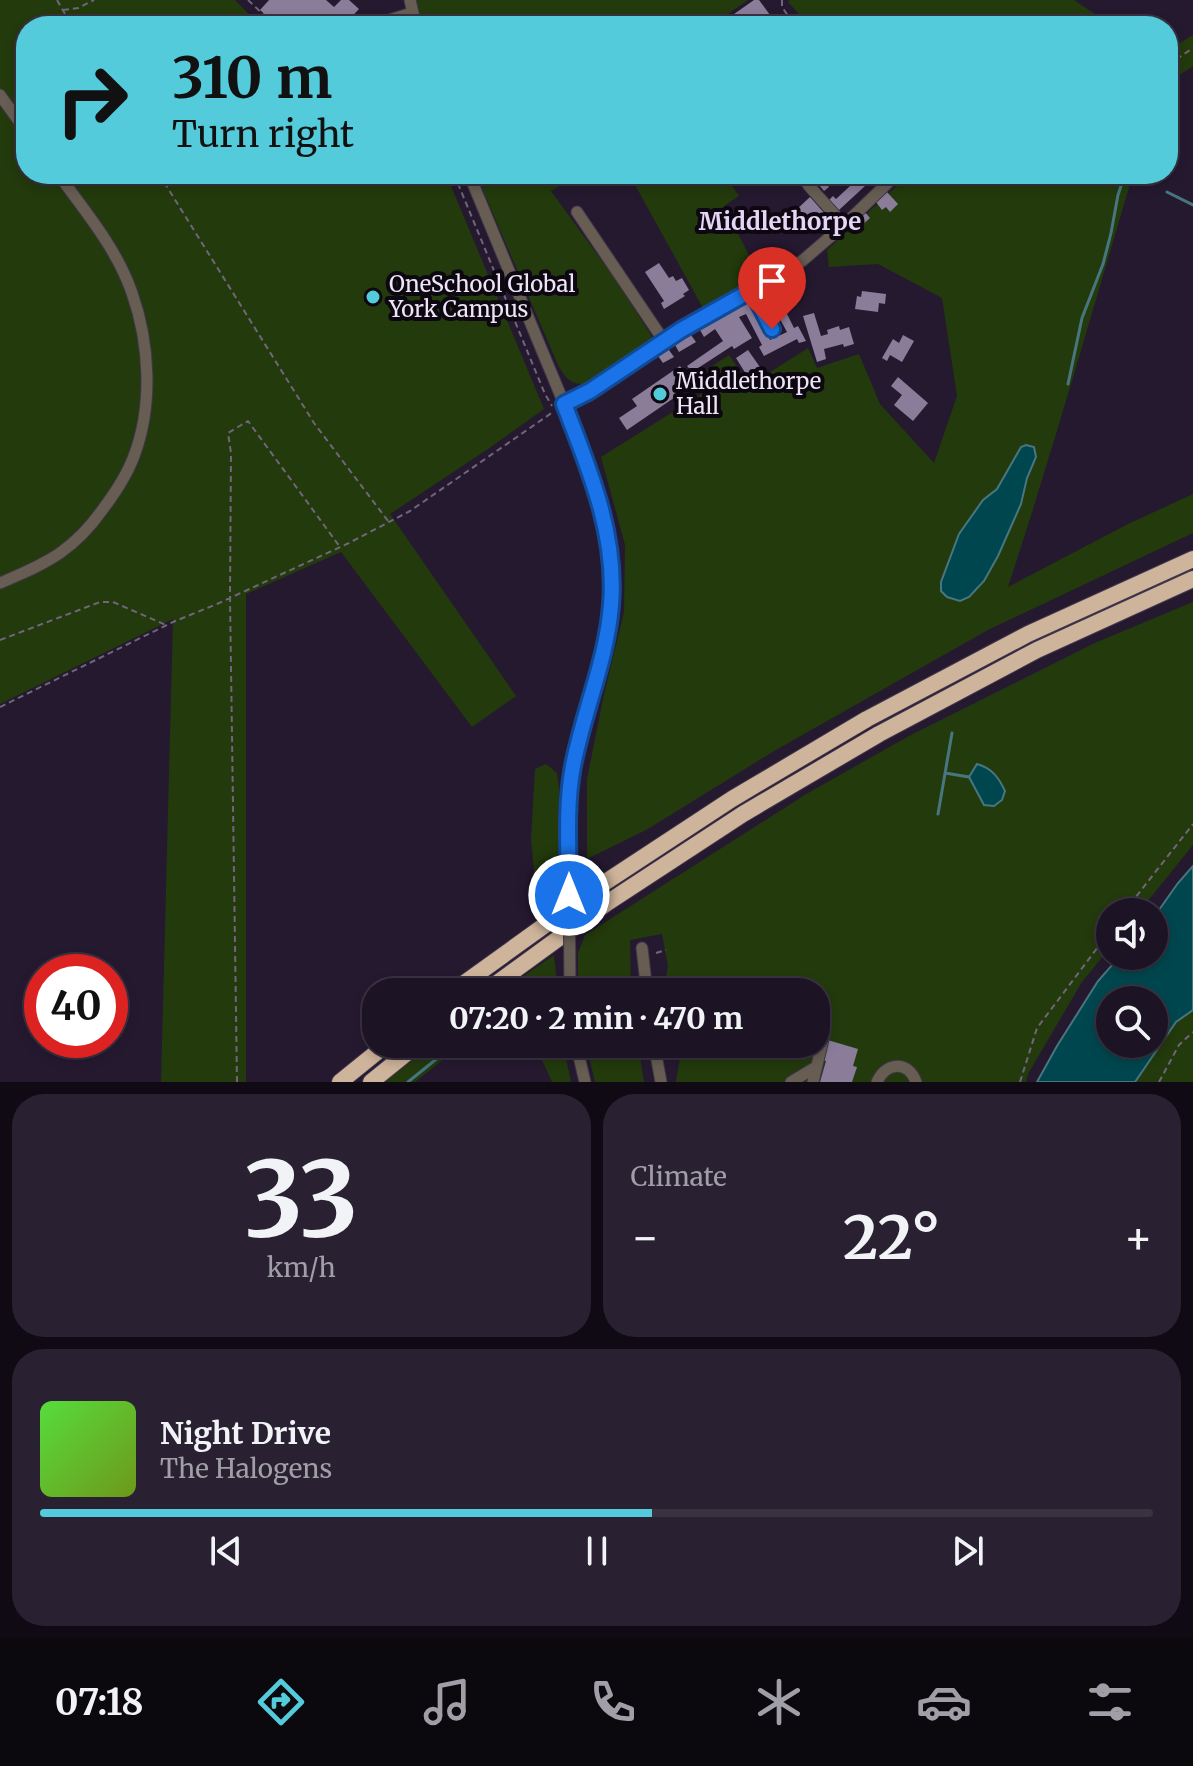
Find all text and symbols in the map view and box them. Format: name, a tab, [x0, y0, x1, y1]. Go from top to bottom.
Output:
text: 310 m	[172, 43, 332, 113]
icon: right	[40, 48, 144, 152]
text: Turn right	[172, 112, 354, 157]
district label: Middlethorpe	[699, 206, 861, 237]
pin	[738, 247, 806, 329]
icon: arrive	[750, 259, 794, 303]
place label: OneSchool Global York Campus	[388, 270, 575, 323]
marker: OneSchool Global York Campus	[364, 288, 382, 306]
place label: Middlethorpe Hall	[676, 367, 821, 420]
marker: Middlethorpe Hall	[651, 385, 669, 403]
position arrow	[527, 853, 611, 937]
map controls	[1096, 898, 1168, 1058]
button: sound	[1096, 898, 1168, 970]
speed limit sign: 40	[24, 954, 128, 1058]
button: search	[1096, 986, 1168, 1058]
text: 07:20 · 2 min · 470 m	[449, 999, 743, 1037]
text: 33	[244, 1134, 359, 1264]
text: Climate	[631, 1160, 727, 1193]
text: 22°	[843, 1200, 940, 1275]
text: −	[631, 1210, 660, 1265]
text: +	[1124, 1210, 1153, 1265]
text: km/h	[267, 1251, 336, 1284]
text: Night Drive	[160, 1414, 331, 1452]
text: The Halogens	[160, 1452, 332, 1485]
icon: previous	[204, 1529, 248, 1573]
icon: pause	[575, 1529, 619, 1573]
icon: next	[946, 1529, 990, 1573]
icon: directions	[253, 1674, 309, 1730]
icon: music	[419, 1674, 475, 1730]
icon: phone	[585, 1674, 641, 1730]
icon: climate	[751, 1674, 807, 1730]
icon: car	[916, 1674, 972, 1730]
icon: filters	[1082, 1674, 1138, 1730]
text: 07:18	[55, 1680, 144, 1725]

